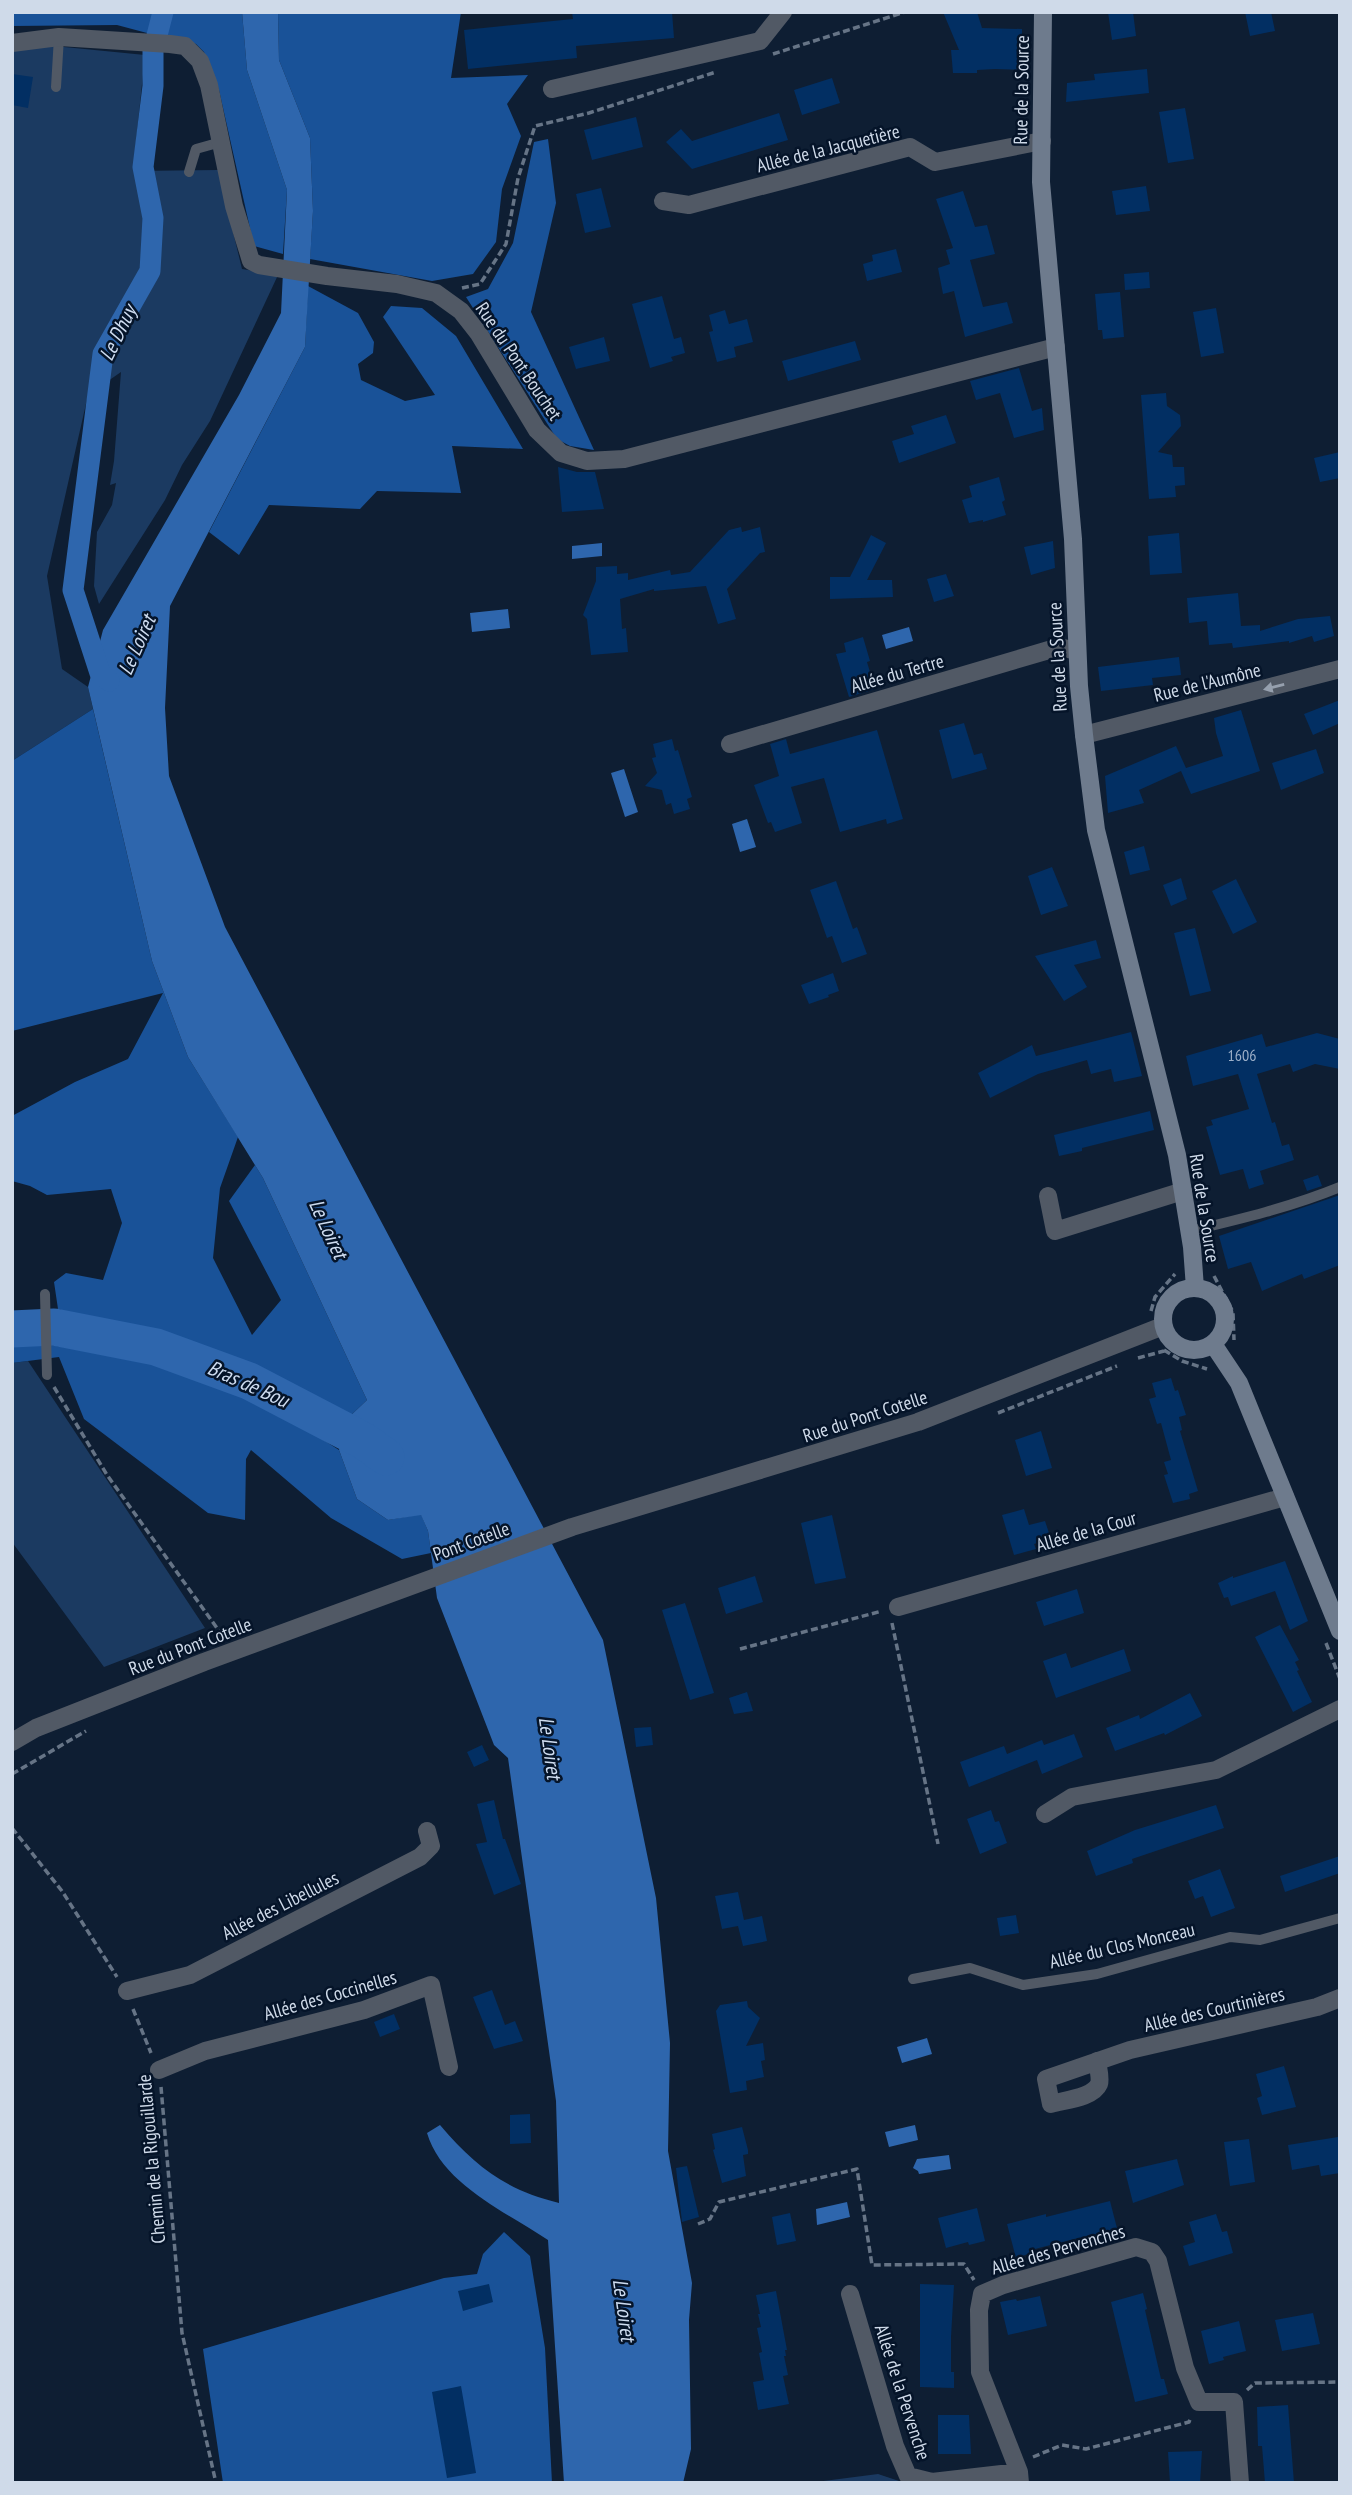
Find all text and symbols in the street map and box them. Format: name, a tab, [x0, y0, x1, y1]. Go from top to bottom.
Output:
street label: Rue de la Source	[1008, 35, 1034, 145]
street label: Allée de la Jacquetière	[754, 119, 902, 177]
street label: Rue du Pont Bouchet	[471, 297, 568, 425]
water label: Le Dhuy	[93, 298, 144, 365]
street label: Rue de la Source	[1042, 602, 1072, 712]
water label: Le Loiret	[111, 609, 162, 679]
street label: Allée du Tertre	[848, 648, 946, 698]
street label: Rue de l'Aumône	[1151, 657, 1263, 707]
one-way arrow	[1263, 682, 1285, 693]
house number: 1606	[1228, 1045, 1256, 1065]
street label: Rue de la Source	[1185, 1152, 1225, 1264]
water label: Le Loiret	[303, 1195, 355, 1265]
water label: Bras de Bou	[203, 1354, 295, 1414]
street label: Rue du Pont Cotelle	[800, 1385, 930, 1447]
street label: Allée de la Cour	[1033, 1505, 1140, 1557]
street label: Pont Cotelle	[429, 1516, 513, 1566]
street label: Rue du Pont Cotelle	[125, 1612, 255, 1680]
water label: Le Loiret	[533, 1715, 569, 1783]
street label: Allée des Libellules	[218, 1865, 342, 1945]
street label: Allée du Clos Monceau	[1047, 1917, 1197, 1973]
street label: Allée des Coccinelles	[261, 1965, 399, 2025]
street label: Allée des Courtinières	[1141, 1981, 1287, 2037]
street label: Chemin de la Rigouillarde	[132, 2073, 170, 2245]
street label: Allée des Pervenches	[988, 2218, 1128, 2280]
water label: Le Loiret	[607, 2277, 643, 2345]
street label: Allée de la Pervenche	[870, 2321, 936, 2463]

